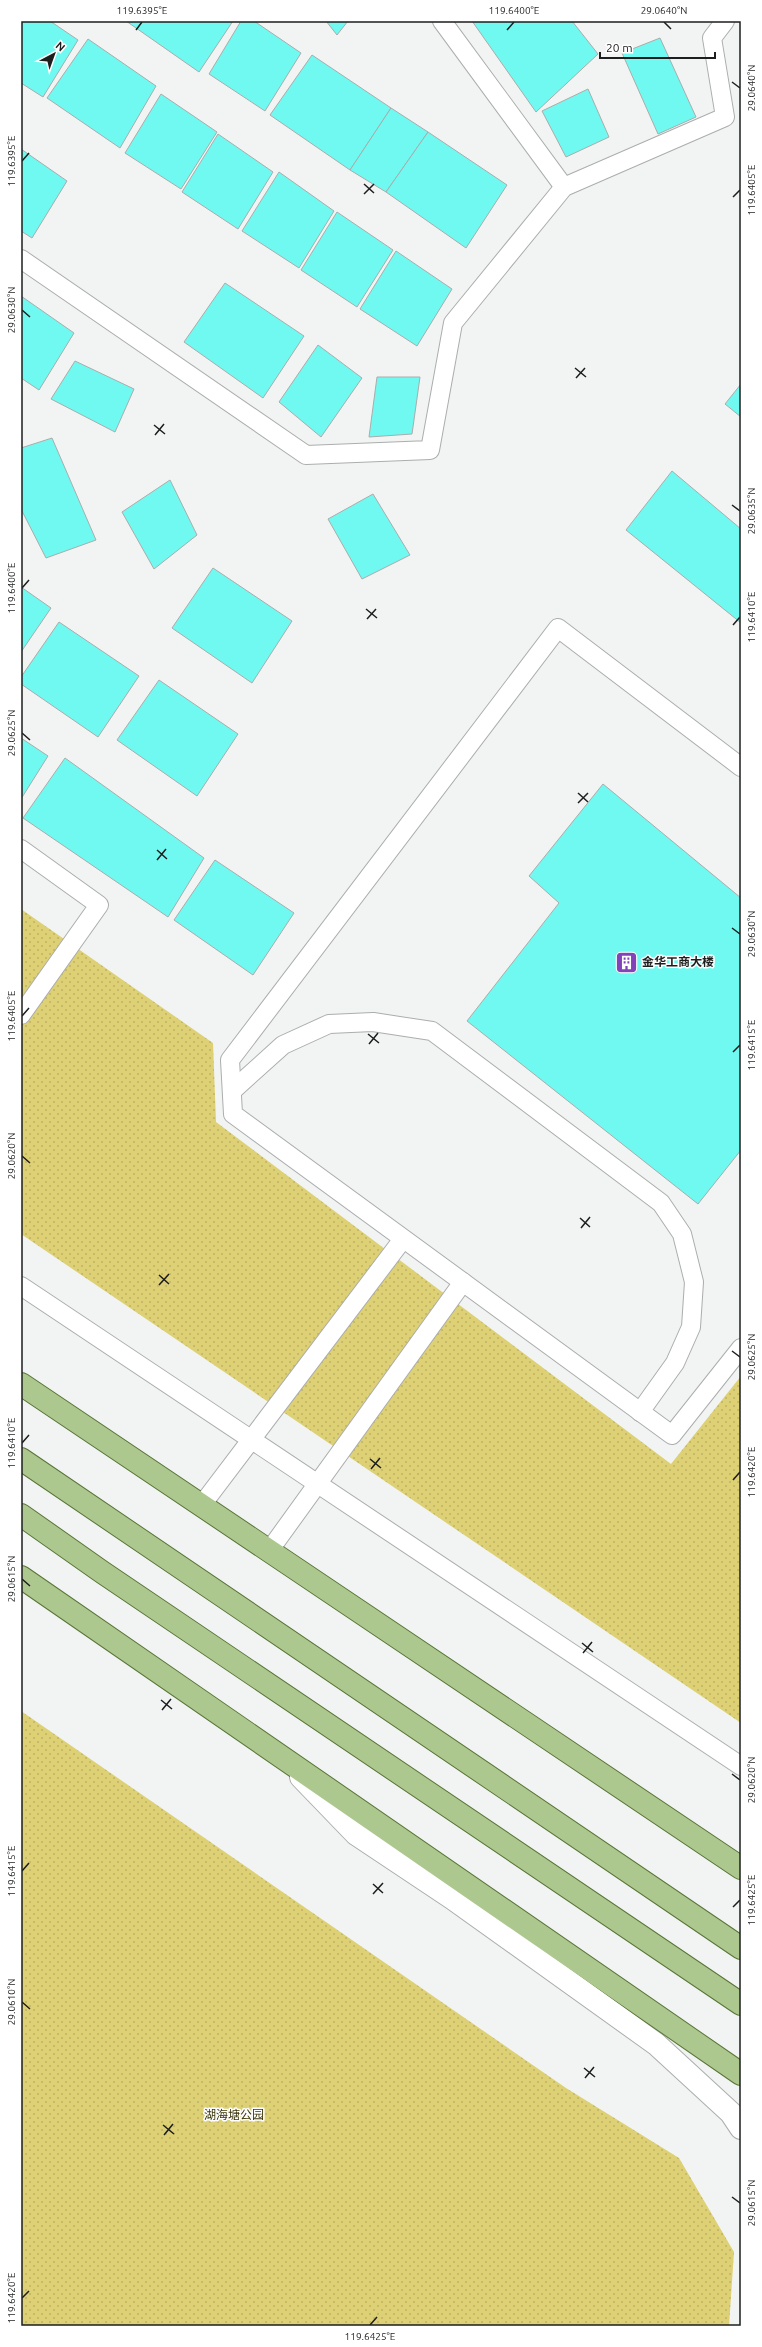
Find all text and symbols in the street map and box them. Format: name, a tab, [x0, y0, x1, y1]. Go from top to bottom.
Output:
text: 119.6395°E	[117, 5, 168, 16]
text: 119.6400°E	[489, 5, 540, 16]
text: 29.0640°N	[641, 5, 687, 16]
north arrow	[34, 34, 74, 74]
scale bar	[600, 34, 715, 60]
text: N	[54, 39, 68, 54]
text: 20 m	[606, 41, 633, 54]
text: 29.0640°N	[746, 65, 757, 111]
text: 119.6395°E	[6, 135, 17, 186]
text: 119.6405°E	[746, 164, 757, 215]
text: 29.0630°N	[6, 287, 17, 333]
text: 29.0635°N	[746, 488, 757, 534]
text: 119.6400°E	[6, 562, 17, 613]
text: 119.6410°E	[746, 591, 757, 642]
text: 29.0625°N	[6, 710, 17, 756]
text: 29.0630°N	[746, 911, 757, 957]
building icon: 金华工商大楼	[614, 949, 640, 975]
place label: 金华工商大楼	[642, 955, 714, 968]
text: 119.6405°E	[6, 990, 17, 1041]
text: 119.6415°E	[746, 1019, 757, 1070]
text: 29.0620°N	[6, 1133, 17, 1179]
text: 29.0625°N	[746, 1334, 757, 1380]
text: 119.6410°E	[6, 1417, 17, 1468]
text: 119.6420°E	[746, 1446, 757, 1497]
text: 29.0615°N	[6, 1556, 17, 1602]
text: 29.0620°N	[746, 1757, 757, 1803]
text: 119.6415°E	[6, 1845, 17, 1896]
text: 119.6425°E	[746, 1874, 757, 1925]
text: 29.0610°N	[6, 1979, 17, 2025]
park label: 湖海塘公园	[204, 2108, 264, 2121]
text: 29.0615°N	[746, 2180, 757, 2226]
text: 119.6420°E	[6, 2272, 17, 2323]
text: 119.6425°E	[345, 2331, 396, 2342]

